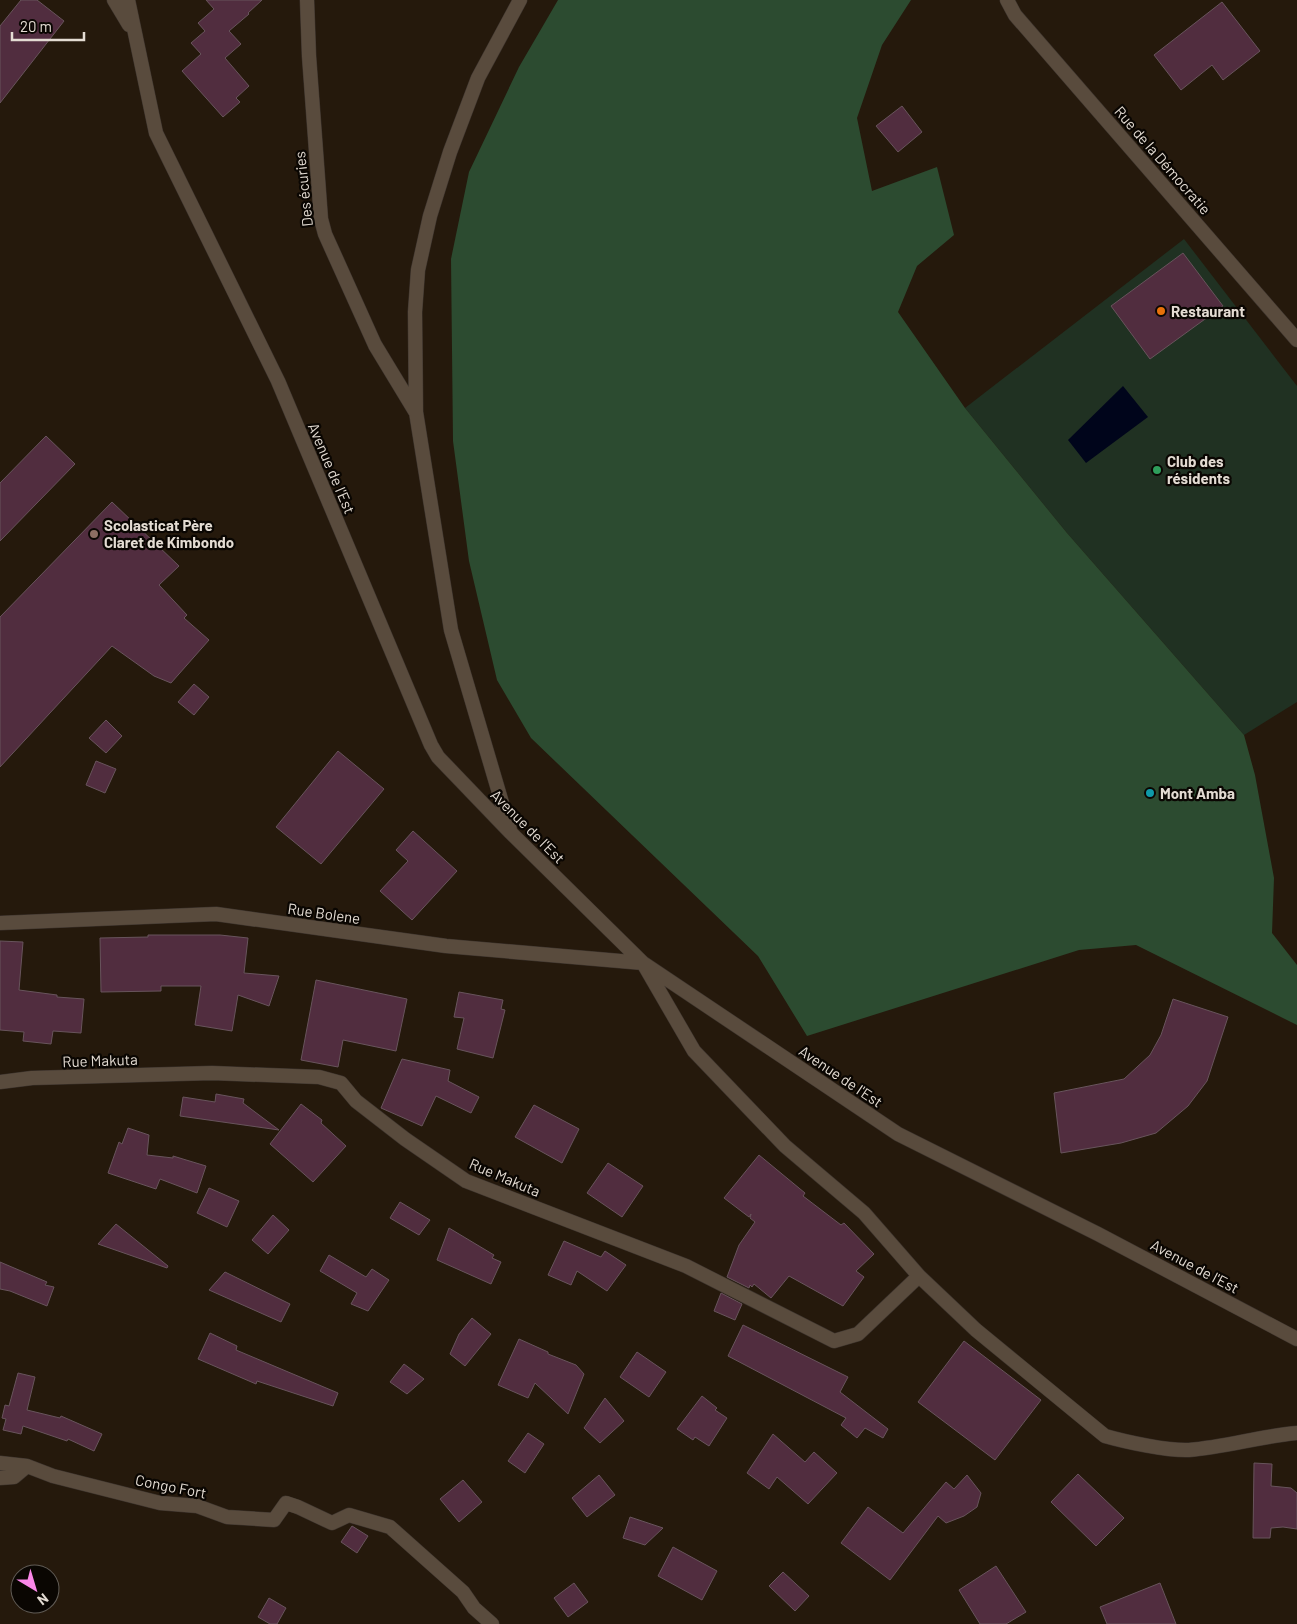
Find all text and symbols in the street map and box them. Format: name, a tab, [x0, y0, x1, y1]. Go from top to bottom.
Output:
scale bar	[12, 10, 85, 42]
text: 20 m	[20, 17, 52, 35]
street label: Rue de la Démocratie	[1111, 102, 1215, 218]
street label: Des écuries	[290, 150, 316, 228]
place label: Restaurant	[1171, 302, 1245, 320]
marker: Restaurant	[1155, 305, 1167, 317]
street label: Avenue de l'Est	[305, 420, 359, 516]
place label: Club des résidents	[1167, 452, 1231, 487]
marker: Club des résidents	[1151, 464, 1163, 476]
place label: Scolasticat Père Claret de Kimbondo	[104, 516, 234, 551]
marker: Scolasticat Père Claret de Kimbondo	[88, 528, 100, 540]
place label: Mont Amba	[1160, 784, 1235, 802]
street label: Avenue de l'Est	[487, 785, 569, 867]
marker: Mont Amba	[1144, 787, 1156, 799]
street label: Rue Bolene	[286, 899, 362, 927]
street label: Avenue de l'Est	[796, 1041, 886, 1111]
street label: Rue Makuta	[62, 1050, 138, 1070]
street label: Rue Makuta	[467, 1154, 543, 1200]
street label: Avenue de l'Est	[1148, 1235, 1242, 1297]
street label: Congo Fort	[134, 1470, 208, 1502]
north arrow	[10, 1564, 60, 1614]
text: N	[34, 1590, 52, 1609]

